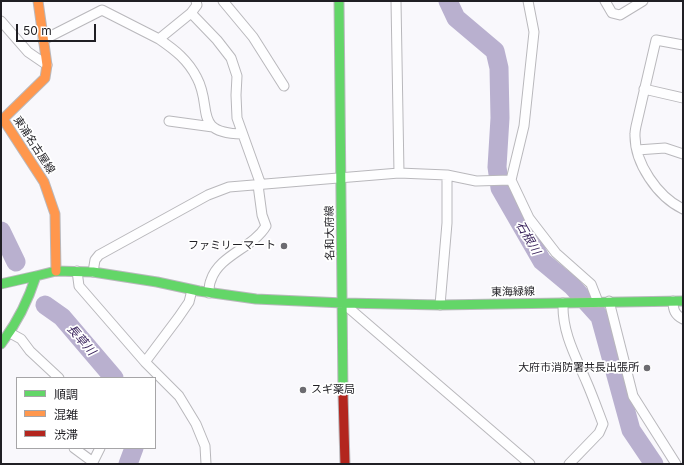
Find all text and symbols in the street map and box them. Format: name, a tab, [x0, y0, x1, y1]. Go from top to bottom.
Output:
scale bar	[18, 16, 98, 42]
text: 50 m	[23, 23, 52, 38]
street label: 東浦名古屋線	[10, 114, 58, 176]
street label: 名和大府線	[323, 205, 337, 261]
water label: 石根川	[513, 219, 543, 257]
place label: ファミリーマート	[188, 239, 276, 253]
marker: ファミリーマート	[279, 241, 289, 251]
street label: 東海緑線	[491, 285, 535, 299]
water label: 長草川	[64, 322, 98, 358]
place label: 大府市消防署共長出張所	[518, 361, 639, 375]
marker: 大府市消防署共長出張所	[642, 363, 652, 373]
legend	[16, 377, 156, 449]
place label: スギ薬局	[311, 383, 355, 397]
marker: スギ薬局	[298, 385, 308, 395]
text: 順調	[54, 387, 78, 402]
text: 混雑	[54, 407, 78, 422]
text: 渋滞	[54, 427, 78, 442]

